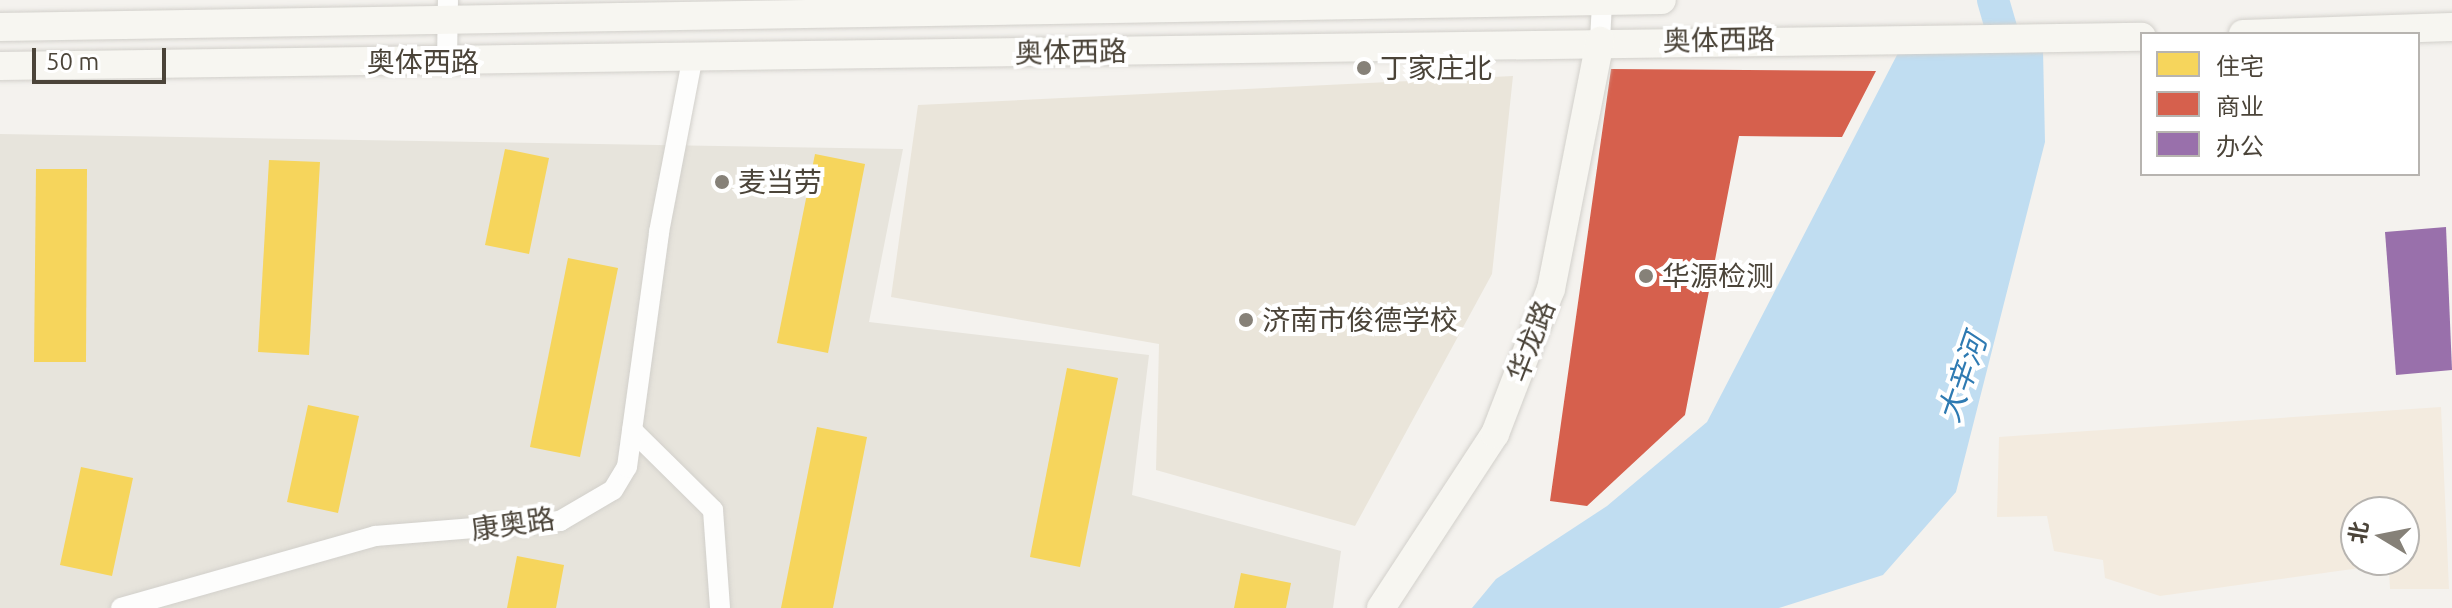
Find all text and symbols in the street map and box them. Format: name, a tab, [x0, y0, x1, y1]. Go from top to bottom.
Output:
street label: 奥体西路	[1663, 22, 1775, 58]
scale bar	[36, 32, 170, 82]
legend	[2140, 32, 2420, 176]
street label: 奥体西路	[1015, 34, 1127, 70]
street label: 奥体西路	[367, 45, 479, 79]
text: 50 m	[46, 48, 99, 75]
place label: 丁家庄北	[1380, 51, 1492, 85]
text: 住宅	[2216, 53, 2264, 80]
marker: 丁家庄北	[1355, 59, 1373, 77]
text: 商业	[2216, 93, 2264, 120]
text: 办公	[2216, 133, 2264, 160]
place label: 麦当劳	[738, 165, 822, 199]
marker: 麦当劳	[713, 173, 731, 191]
place label: 华源检测	[1662, 259, 1774, 293]
marker: 华源检测	[1637, 267, 1655, 285]
street label: 华龙路	[1500, 296, 1562, 386]
place label: 济南市俊德学校	[1262, 303, 1458, 337]
marker: 济南市俊德学校	[1237, 311, 1255, 329]
water label: 大辛河	[1930, 330, 1994, 426]
north arrow	[2340, 496, 2420, 576]
street label: 康奥路	[469, 502, 557, 546]
text: 北	[2344, 519, 2372, 545]

